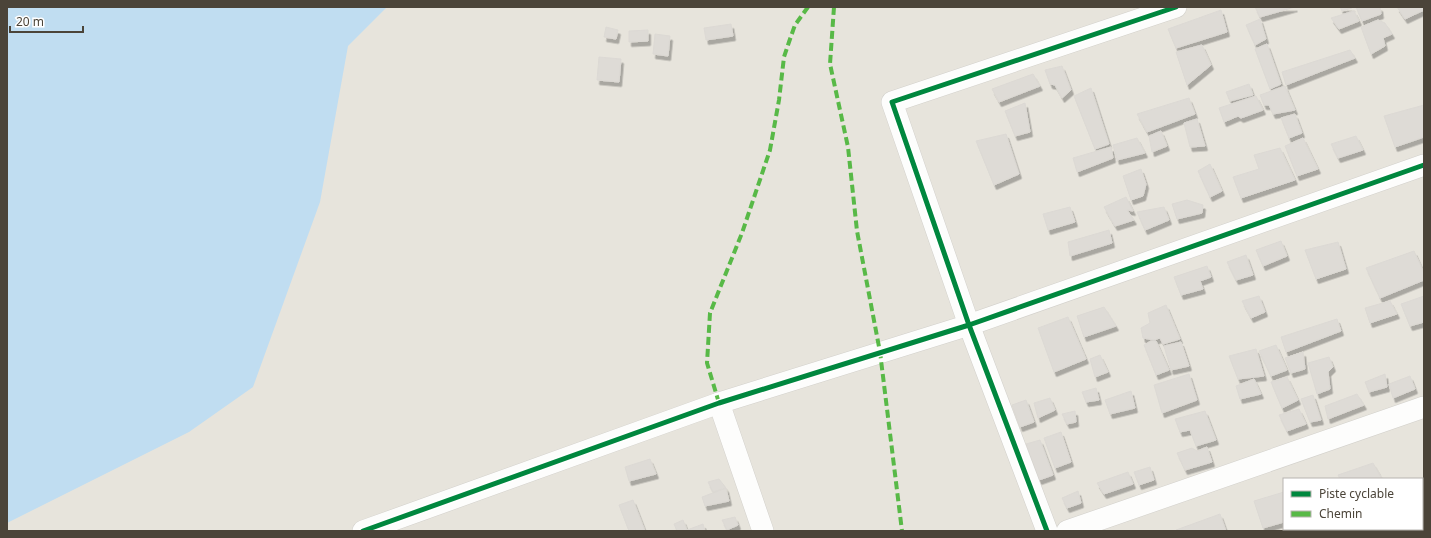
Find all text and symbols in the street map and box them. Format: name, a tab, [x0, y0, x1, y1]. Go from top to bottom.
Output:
scale bar	[10, 8, 83, 34]
text: 20 m	[16, 13, 44, 30]
legend	[1283, 478, 1423, 530]
text: Piste cyclable	[1319, 485, 1394, 502]
text: Chemin	[1319, 505, 1363, 522]

